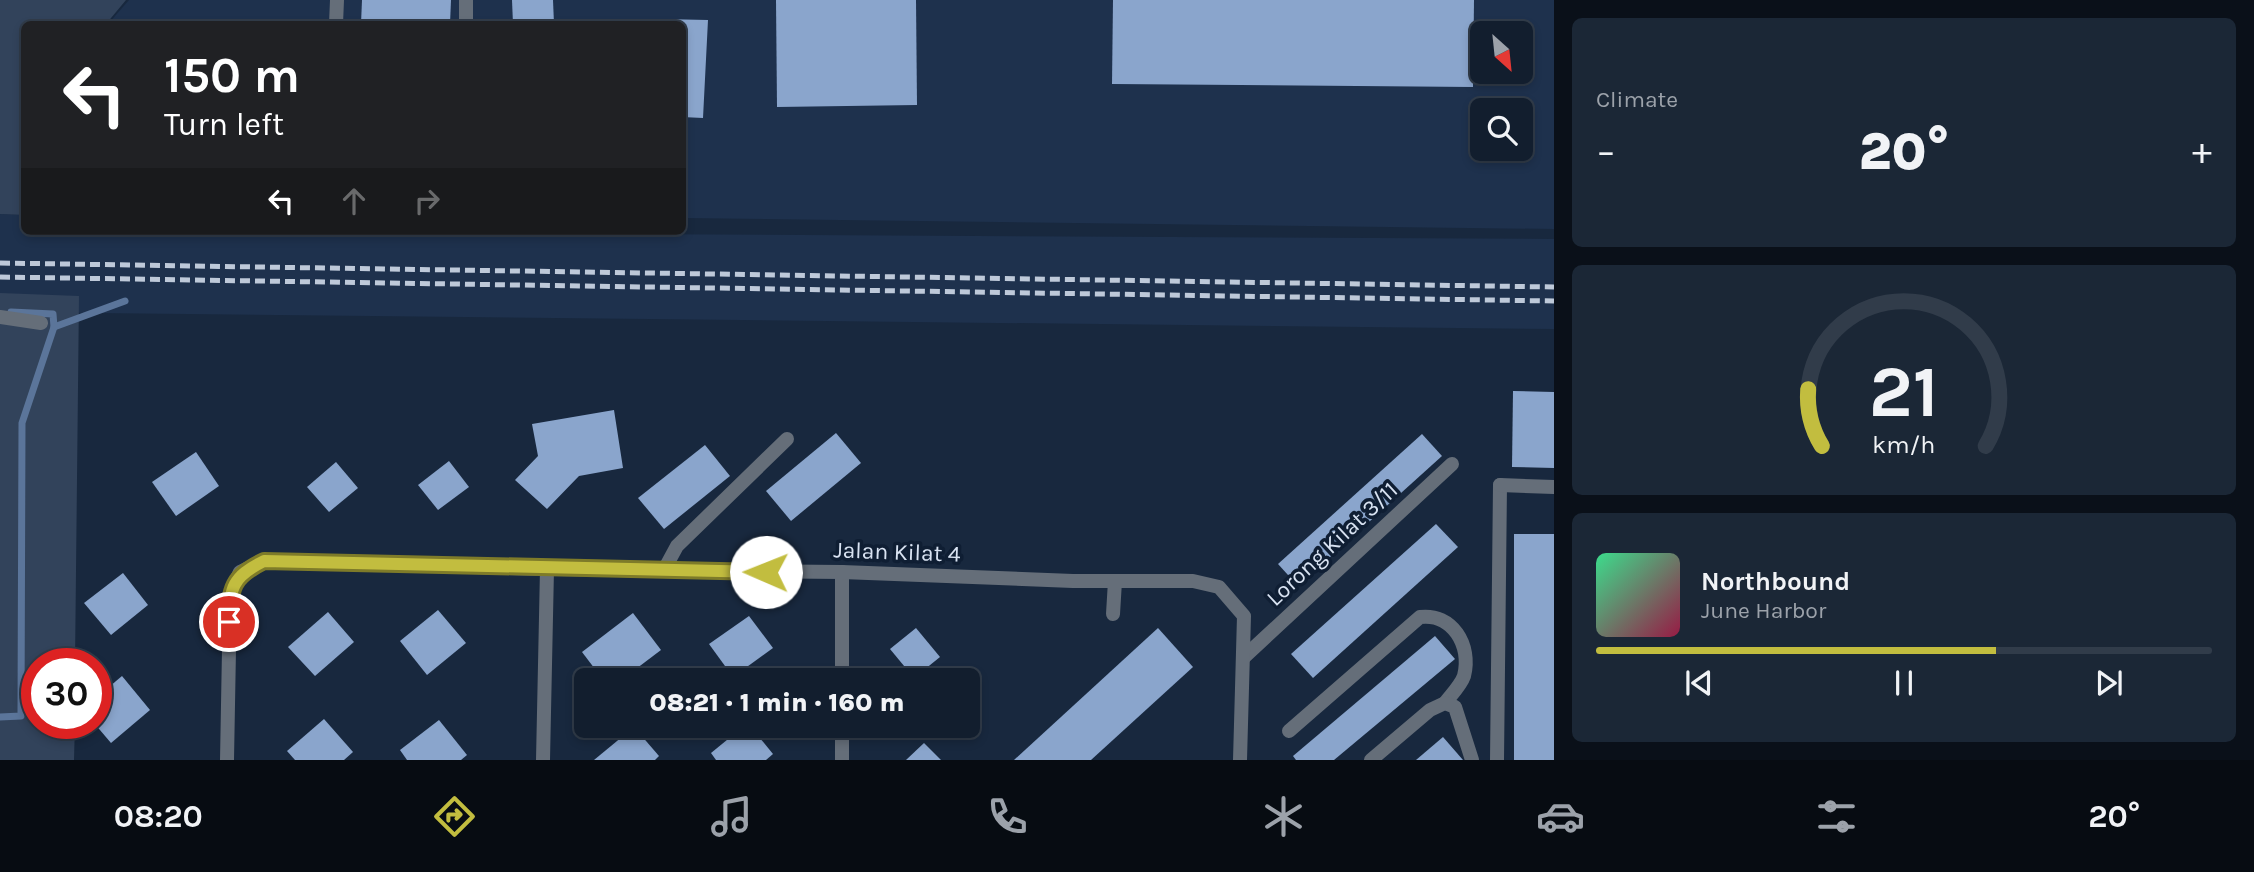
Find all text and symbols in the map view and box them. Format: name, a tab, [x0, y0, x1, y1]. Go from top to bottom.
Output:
north arrow	[1470, 21, 1533, 84]
map controls	[1470, 21, 1533, 161]
text: 150 m	[164, 47, 300, 104]
icon: left	[49, 49, 140, 140]
text: Climate	[1596, 86, 1678, 113]
button: search	[1470, 98, 1533, 161]
text: Turn left	[164, 106, 284, 143]
text: 20°	[1859, 121, 1949, 182]
text: −	[1596, 129, 1616, 174]
text: +	[2192, 129, 2212, 174]
icon: left	[262, 182, 300, 220]
icon: ahead	[335, 182, 373, 220]
icon: right	[408, 182, 446, 220]
text: 21	[1869, 349, 1939, 434]
text: km/h	[1872, 430, 1936, 459]
street label: Lorong Kilat 3/11	[1261, 476, 1403, 612]
position arrow	[729, 535, 803, 609]
street label: Jalan Kilat 4	[833, 536, 961, 568]
text: Northbound	[1701, 566, 1850, 597]
pin	[199, 592, 259, 652]
text: June Harbor	[1701, 597, 1826, 624]
icon: arrive	[210, 603, 248, 641]
speed limit sign: 30	[21, 648, 112, 739]
icon: previous	[1680, 664, 1718, 702]
icon: pause	[1885, 664, 1923, 702]
icon: next	[2090, 664, 2128, 702]
text: 08:21 · 1 min · 160 m	[649, 687, 905, 718]
icon: directions	[430, 792, 479, 841]
icon: music	[707, 792, 756, 841]
icon: phone	[983, 792, 1032, 841]
icon: climate	[1259, 792, 1308, 841]
icon: car	[1536, 792, 1585, 841]
icon: filters	[1812, 792, 1861, 841]
text: 08:20	[114, 798, 203, 835]
text: 20°	[2088, 798, 2140, 835]

